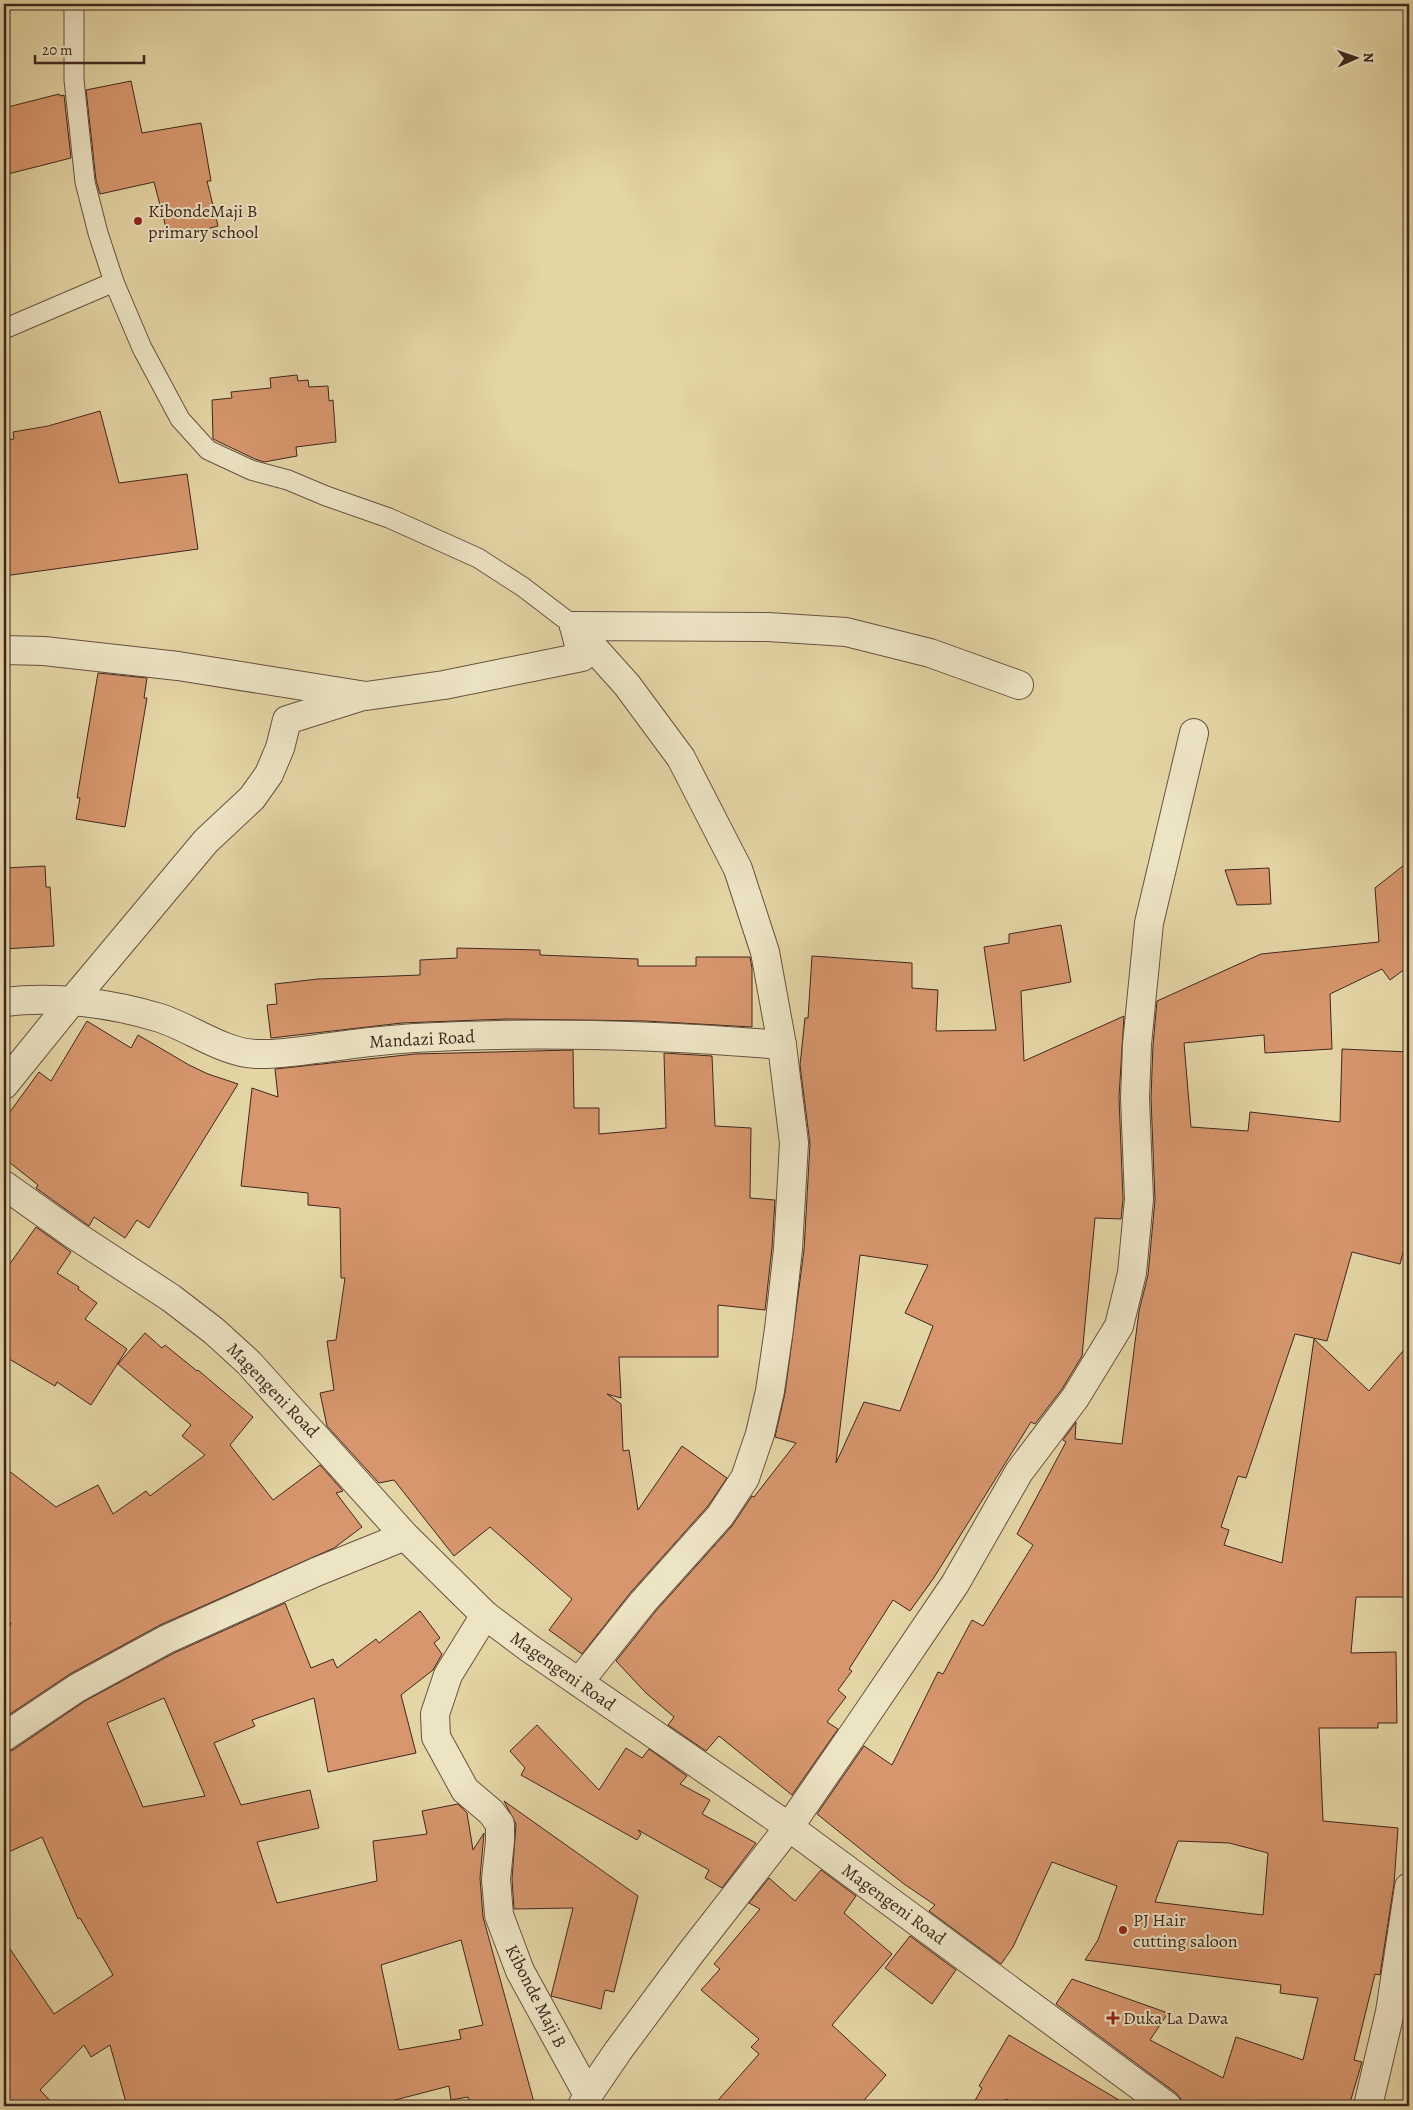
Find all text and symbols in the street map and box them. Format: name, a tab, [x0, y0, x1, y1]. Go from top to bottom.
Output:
scale bar	[35, 32, 144, 64]
north arrow	[1330, 32, 1380, 82]
text: 20 m	[42, 40, 73, 60]
text: N	[1359, 52, 1378, 63]
place label: KibondeMaji B primary school	[148, 199, 259, 244]
marker: KibondeMaji B primary school	[132, 215, 144, 227]
street label: Mandazi Road	[369, 1024, 476, 1054]
street label: Magengeni Road	[221, 1337, 325, 1443]
street label: Magengeni Road	[506, 1626, 621, 1716]
street label: Magengeni Road	[837, 1858, 951, 1950]
place label: PJ Hair cutting saloon	[1133, 1908, 1238, 1953]
marker: PJ Hair cutting saloon	[1117, 1924, 1129, 1936]
street label: Kibonde Maji B	[500, 1940, 572, 2052]
place label: Duka La Dawa	[1123, 2006, 1229, 2030]
marker: Duka La Dawa	[1107, 2012, 1119, 2024]

